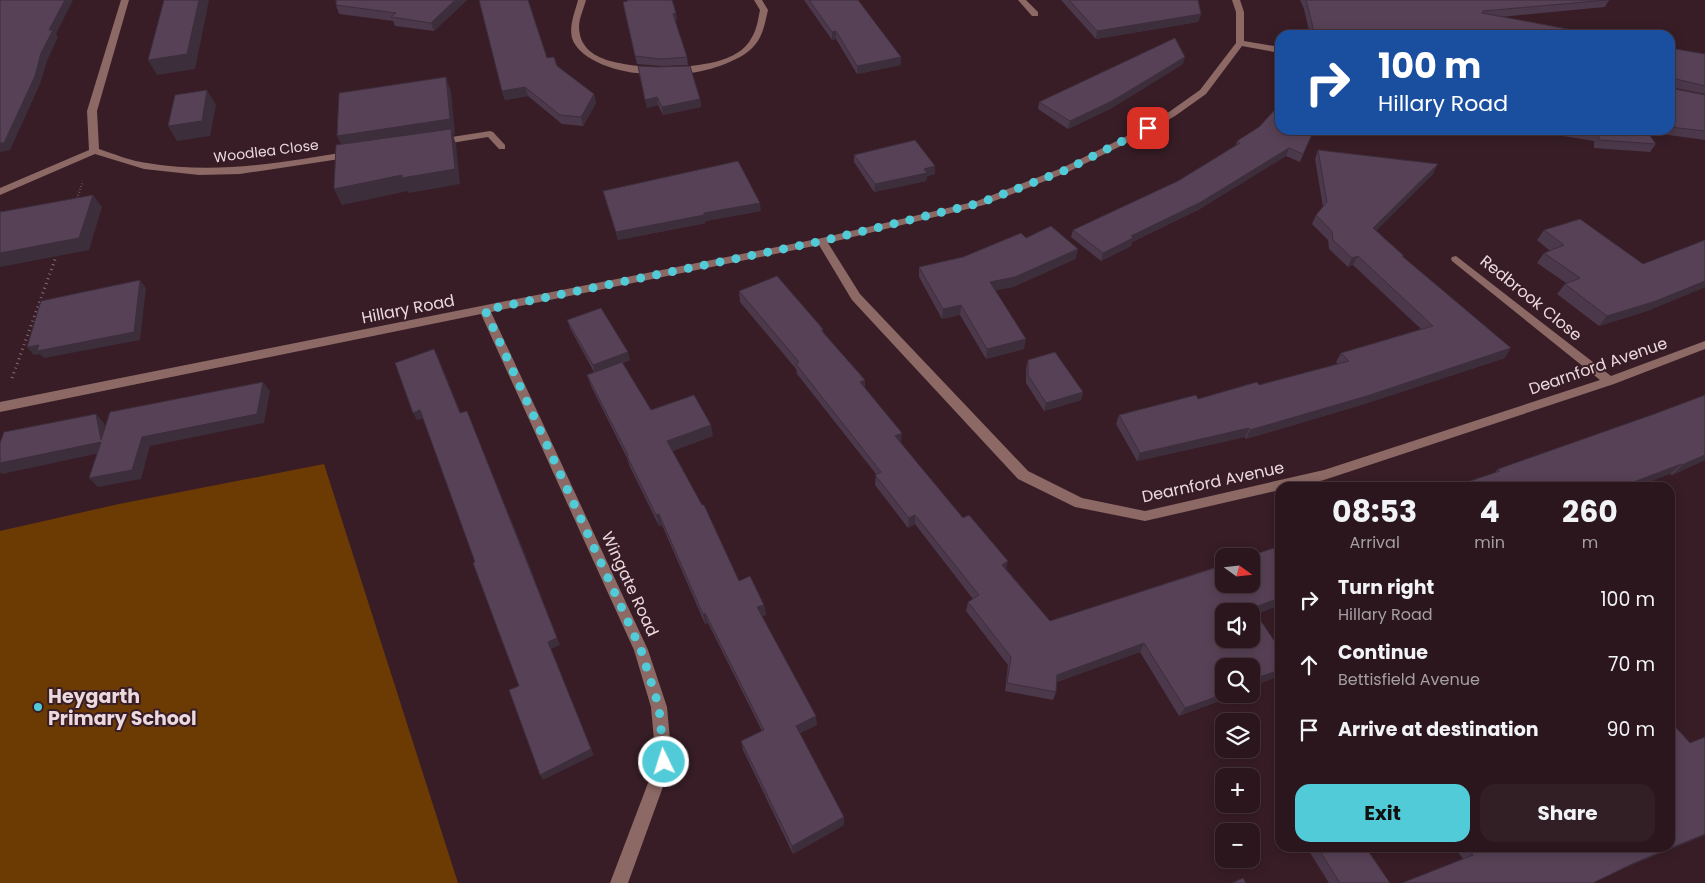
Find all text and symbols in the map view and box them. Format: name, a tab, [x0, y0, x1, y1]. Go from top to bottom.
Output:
text: 100 m	[1378, 41, 1481, 90]
icon: right	[1295, 50, 1360, 115]
text: Hillary Road	[1378, 88, 1508, 119]
pin	[1127, 107, 1169, 149]
icon: arrive	[1134, 114, 1162, 142]
street label: Woodlea Close	[212, 135, 320, 167]
street label: Redbrook Close	[1475, 250, 1587, 346]
street label: Hillary Road	[359, 289, 457, 329]
street label: Dearnford Avenue	[1526, 332, 1670, 400]
street label: Dearnford Avenue	[1140, 456, 1286, 508]
text: 08:53	[1332, 490, 1417, 533]
text: 4	[1480, 490, 1500, 533]
text: 260	[1562, 490, 1618, 533]
street label: Wingate Road	[596, 528, 664, 640]
text: Arrival	[1349, 531, 1400, 554]
text: min	[1474, 531, 1505, 554]
text: m	[1582, 531, 1598, 554]
north arrow	[1215, 548, 1260, 592]
map controls	[1215, 548, 1260, 868]
text: Turn right	[1338, 574, 1434, 601]
icon: right	[1295, 586, 1323, 614]
text: 100 m	[1600, 586, 1655, 613]
button: sound	[1215, 603, 1260, 648]
text: Hillary Road	[1338, 603, 1433, 626]
text: Continue	[1338, 639, 1428, 666]
icon: ahead	[1295, 651, 1323, 679]
text: 70 m	[1608, 651, 1655, 678]
button: search	[1215, 658, 1260, 703]
text: Bettisfield Avenue	[1338, 668, 1480, 691]
place label: Heygarth Primary School	[48, 683, 197, 732]
marker: Heygarth Primary School	[32, 701, 44, 713]
button: layers	[1215, 713, 1260, 758]
icon: arrive	[1295, 716, 1323, 744]
text: Arrive at destination	[1338, 716, 1539, 743]
text: 90 m	[1606, 716, 1655, 743]
position arrow	[637, 735, 689, 787]
button: +	[1215, 768, 1260, 813]
button: Exit	[1295, 784, 1470, 842]
button: Share	[1480, 784, 1655, 842]
button: −	[1215, 823, 1260, 868]

